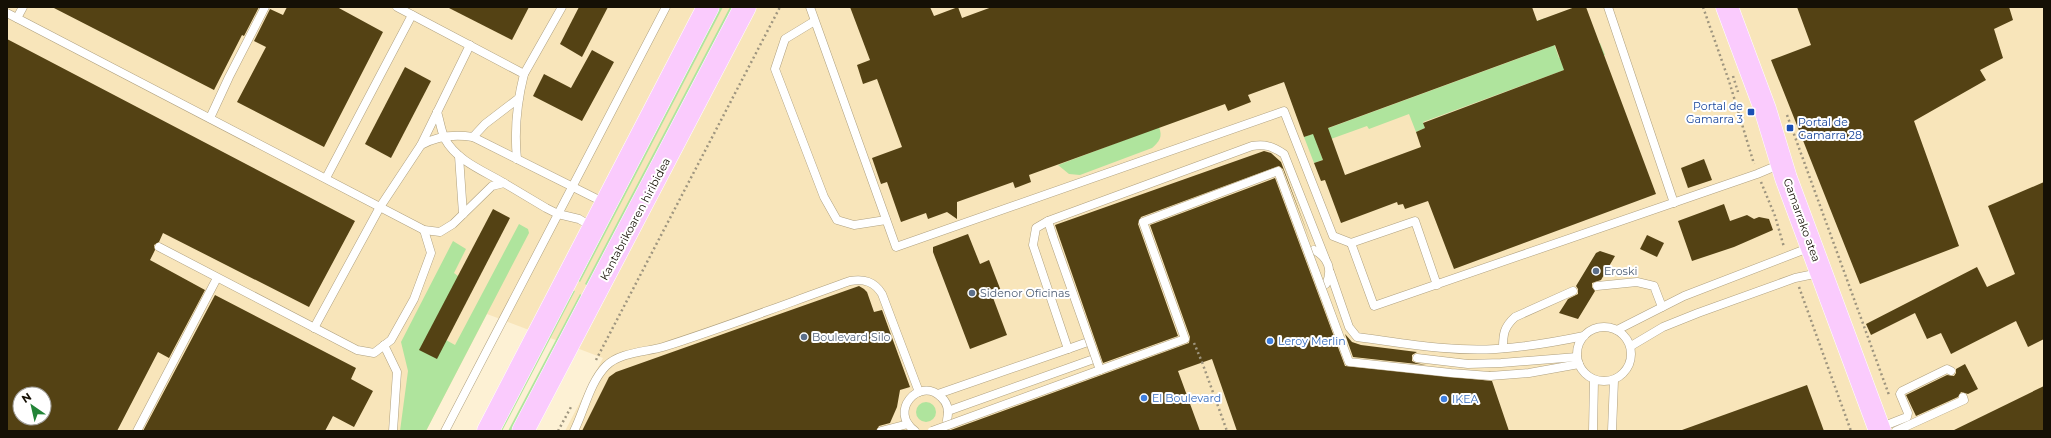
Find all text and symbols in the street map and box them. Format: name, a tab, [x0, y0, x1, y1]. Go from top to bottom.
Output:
place label: Portal de Gamarra 3	[1686, 99, 1743, 126]
marker: Portal de Gamarra 3	[1746, 107, 1756, 117]
place label: Portal de Gamarra 28	[1798, 115, 1862, 142]
marker: Portal de Gamarra 28	[1785, 123, 1795, 133]
street label: Kantabrikoaren hiribidea	[597, 155, 673, 283]
street label: Gamarrako atea	[1780, 176, 1824, 264]
place label: Eroski	[1604, 264, 1637, 278]
marker: Eroski	[1591, 266, 1601, 276]
place label: Sidenor Oficinas	[980, 286, 1070, 300]
marker: Sidenor Oficinas	[967, 288, 977, 298]
place label: Boulevard Silo	[812, 330, 891, 344]
marker: Boulevard Silo	[799, 332, 809, 342]
place label: Leroy Merlin	[1278, 334, 1346, 348]
marker: Leroy Merlin	[1265, 336, 1275, 346]
north arrow	[12, 386, 52, 426]
text: N	[19, 389, 34, 406]
place label: El Boulevard	[1152, 391, 1221, 405]
place label: IKEA	[1452, 392, 1479, 406]
marker: El Boulevard	[1139, 393, 1149, 403]
marker: IKEA	[1439, 394, 1449, 404]

